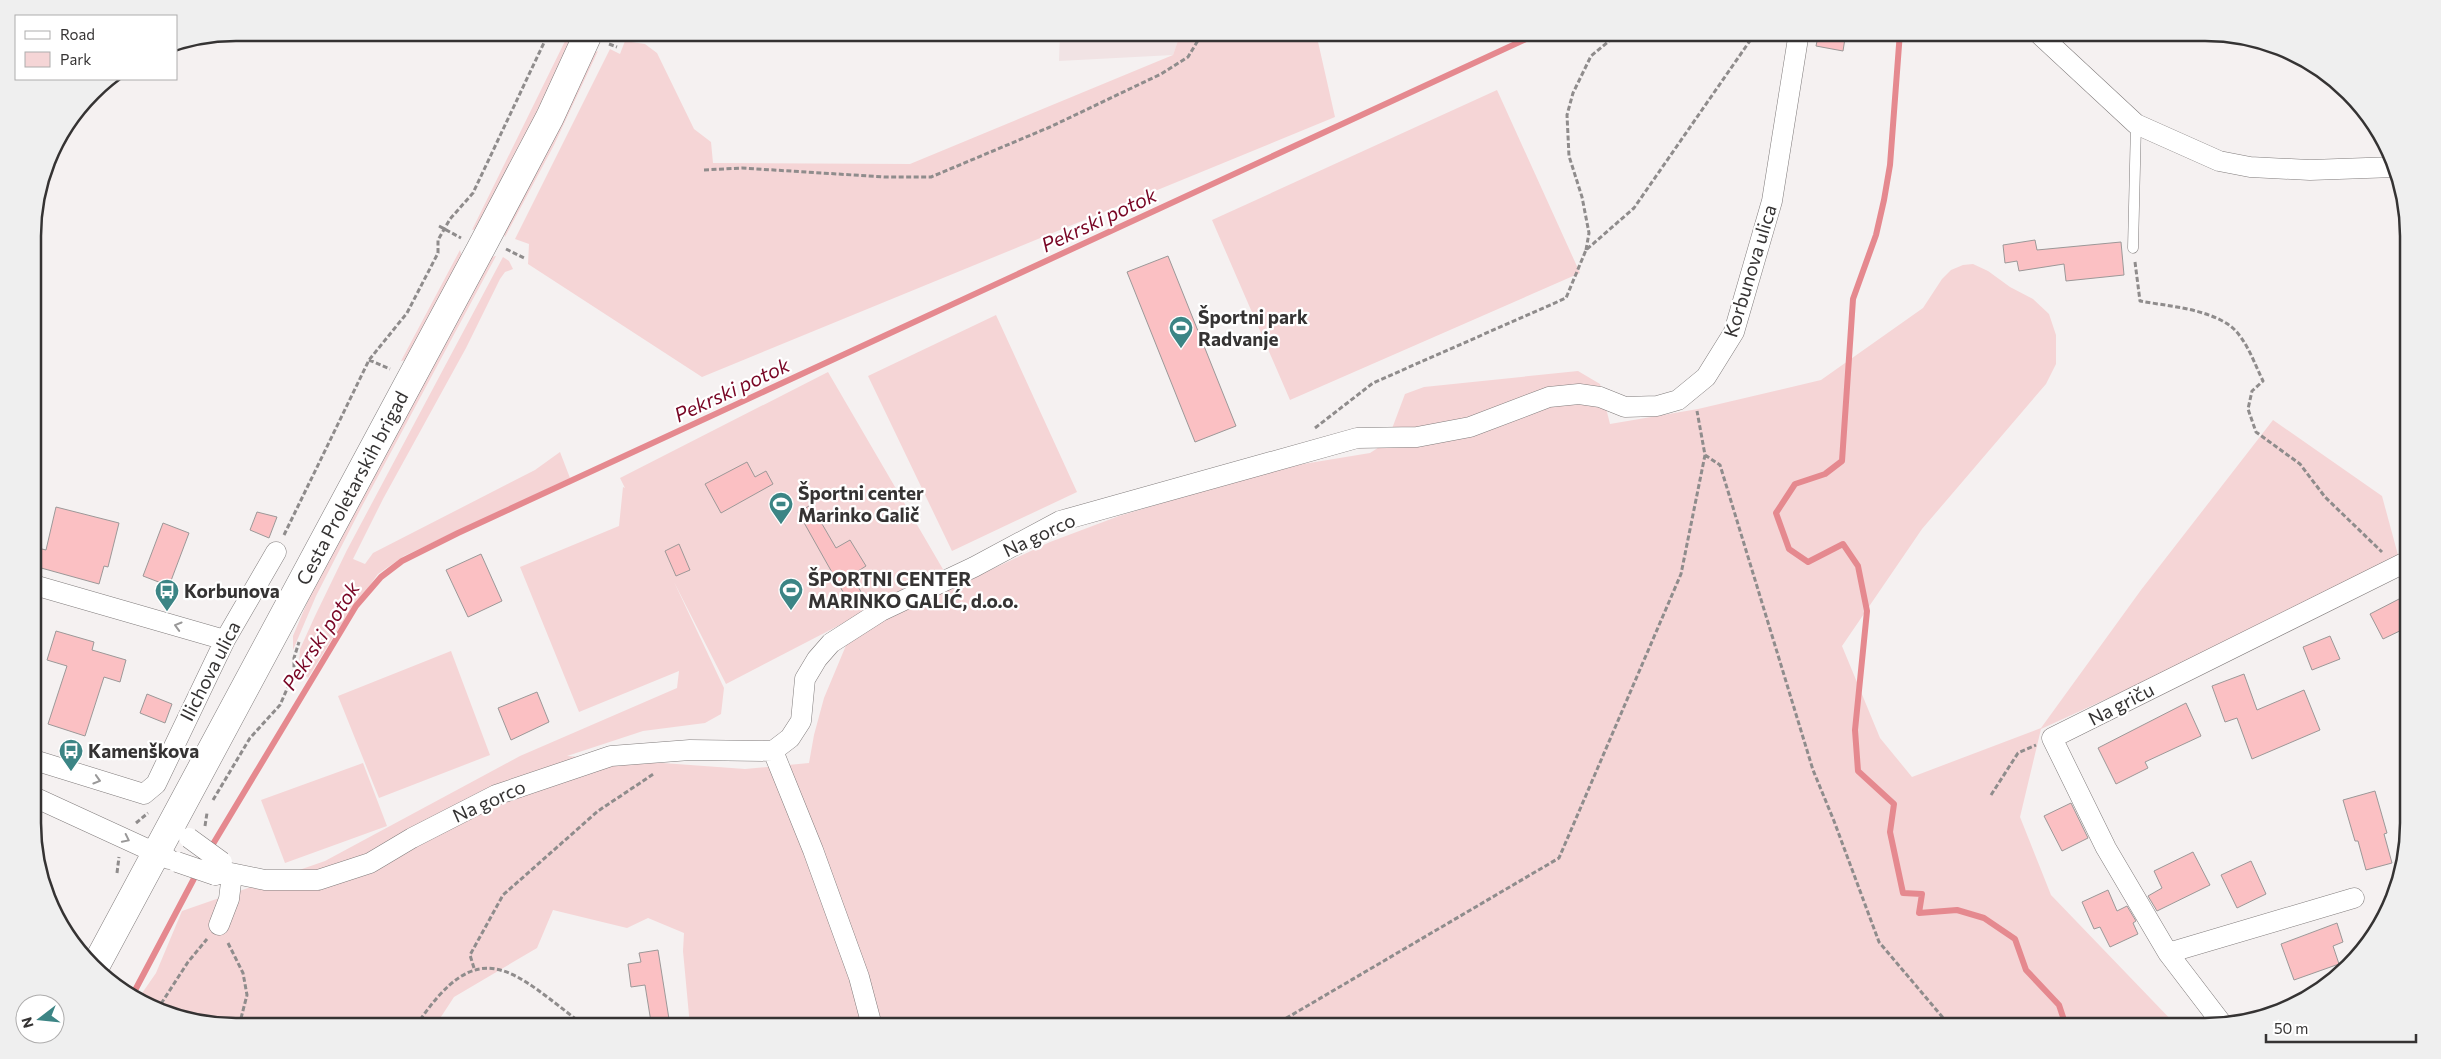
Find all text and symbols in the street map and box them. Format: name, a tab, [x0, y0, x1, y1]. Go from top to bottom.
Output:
legend	[15, 15, 178, 80]
text: Road	[60, 25, 95, 43]
text: Park	[60, 50, 91, 68]
water label: Pekrski potok	[1037, 181, 1161, 256]
street label: Korbunova ulica	[1718, 202, 1781, 340]
place label: Športni park Radvanje	[1198, 305, 1308, 350]
sports icon: Športni park Radvanje	[1168, 315, 1194, 349]
water label: Pekrski potok	[670, 351, 794, 426]
street label: Cesta Proletarskih brigad	[291, 387, 413, 589]
place label: Športni center Marinko Galič	[798, 481, 924, 526]
sports icon: Športni center Marinko Galič	[768, 491, 794, 525]
street label: Na gorco	[999, 508, 1079, 561]
place label: ŠPORTNI CENTER MARINKO GALIĆ, d.o.o.	[808, 567, 1018, 612]
water label: Pekrski potok	[276, 576, 365, 694]
sports icon: ŠPORTNI CENTER MARINKO GALIĆ, d.o.o.	[778, 577, 804, 611]
bus stop icon: Korbunova	[154, 578, 180, 612]
place label: Korbunova	[184, 579, 280, 602]
street label: Ilichova ulica	[175, 617, 245, 725]
one-way arrow	[174, 621, 182, 631]
street label: Na griču	[2084, 677, 2157, 730]
bus stop icon: Kamenškova	[58, 738, 84, 772]
place label: Kamenškova	[88, 739, 199, 762]
one-way arrow	[93, 774, 101, 784]
street label: Na gorco	[449, 774, 529, 827]
one-way arrow	[121, 833, 130, 843]
north arrow	[15, 994, 65, 1044]
scale bar	[2266, 1012, 2416, 1044]
text: N	[17, 1015, 37, 1030]
text: 50 m	[2274, 1019, 2308, 1037]

